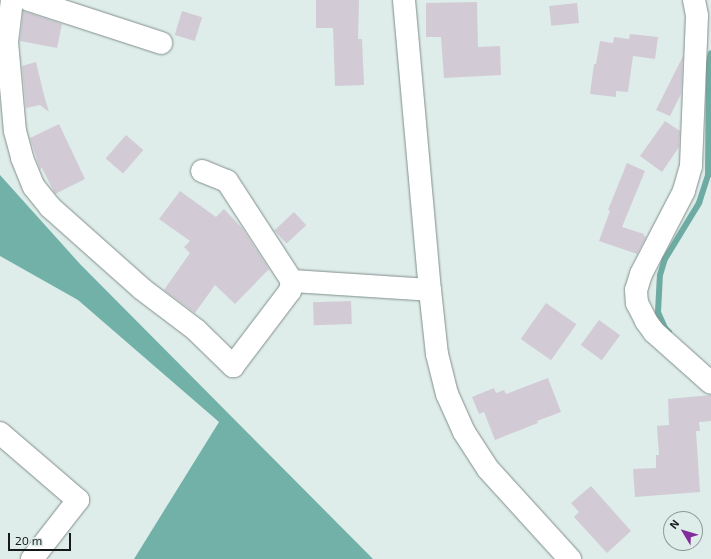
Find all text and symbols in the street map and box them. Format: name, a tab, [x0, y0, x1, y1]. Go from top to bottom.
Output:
north arrow	[663, 511, 703, 551]
text: N	[666, 517, 682, 531]
scale bar	[10, 525, 73, 551]
text: 20 m	[15, 533, 42, 547]

